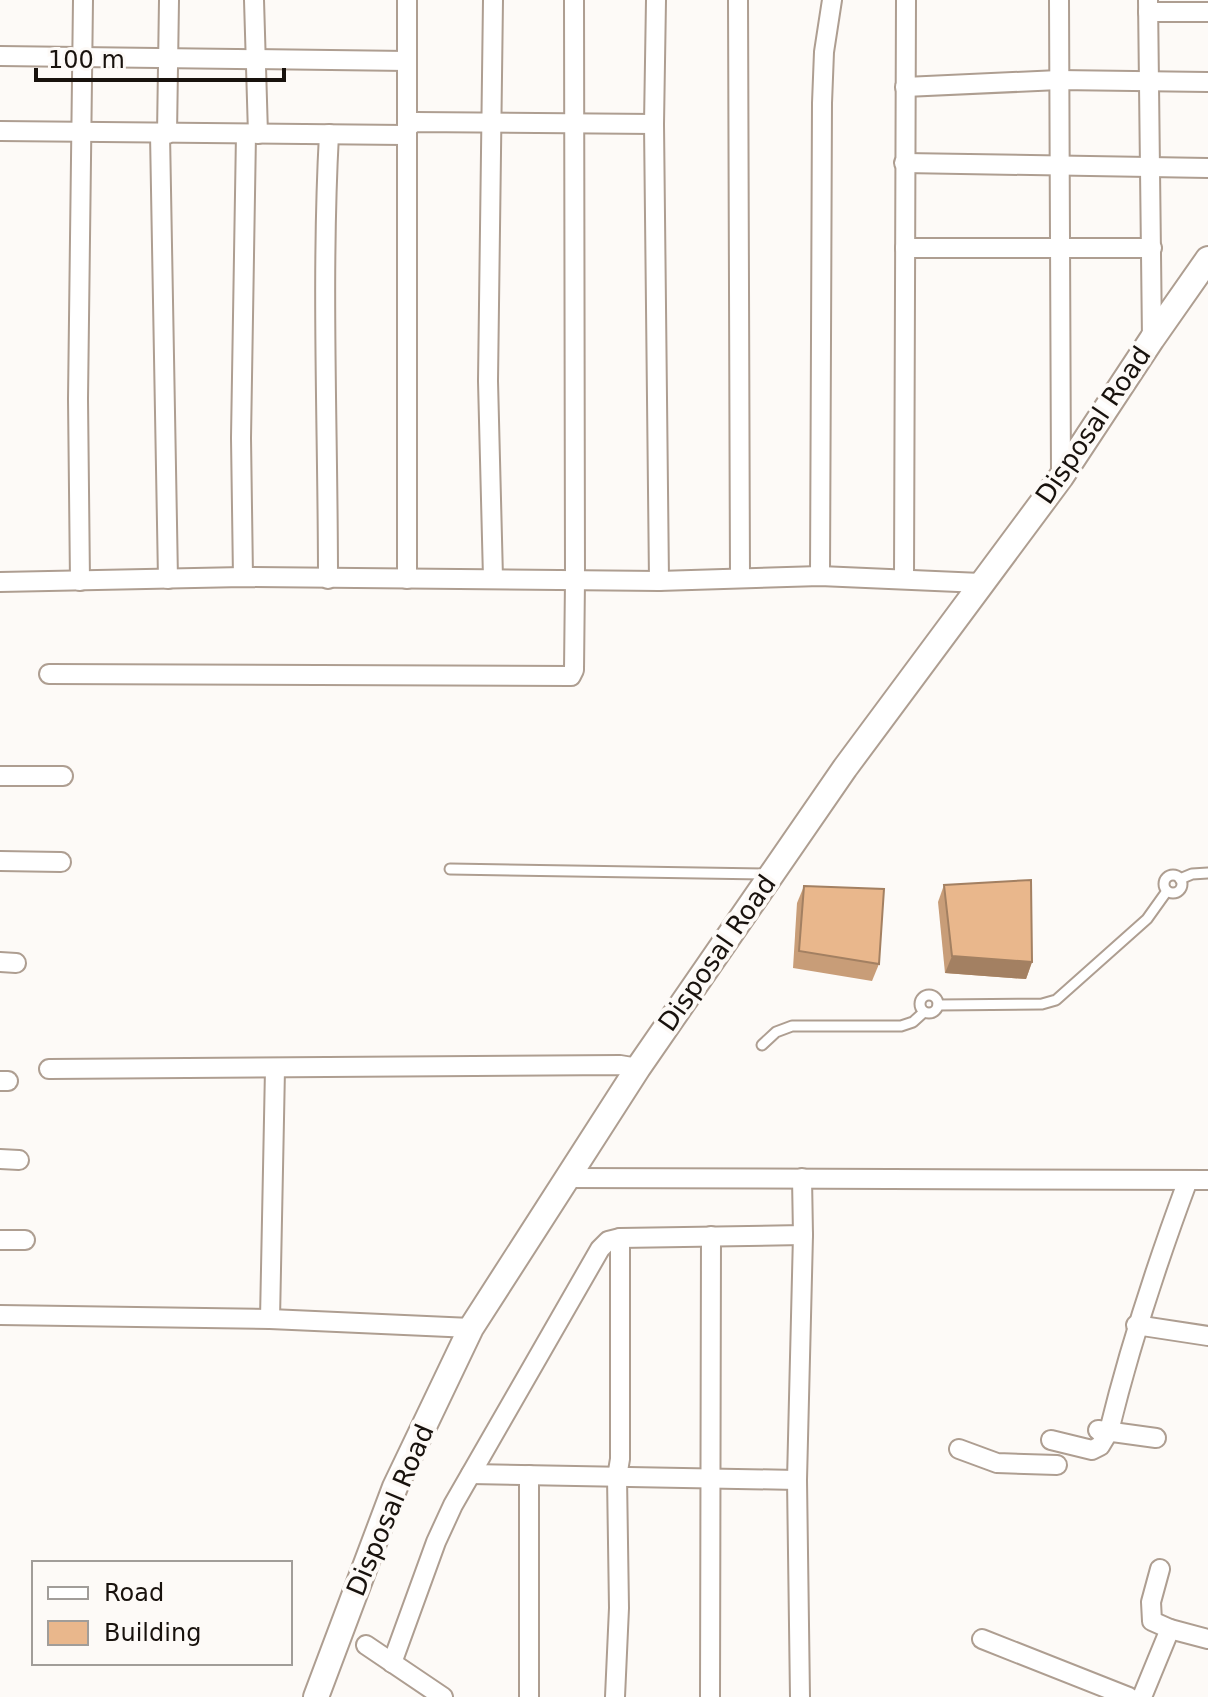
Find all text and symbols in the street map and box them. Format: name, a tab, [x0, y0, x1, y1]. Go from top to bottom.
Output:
scale bar	[36, 32, 284, 82]
text: 100 m	[48, 46, 125, 74]
street label: Disposal Road	[1029, 341, 1157, 509]
street label: Disposal Road	[652, 869, 782, 1037]
street label: Disposal Road	[340, 1420, 440, 1600]
legend	[32, 1561, 292, 1665]
text: Road	[104, 1579, 164, 1607]
text: Building	[104, 1619, 201, 1647]

